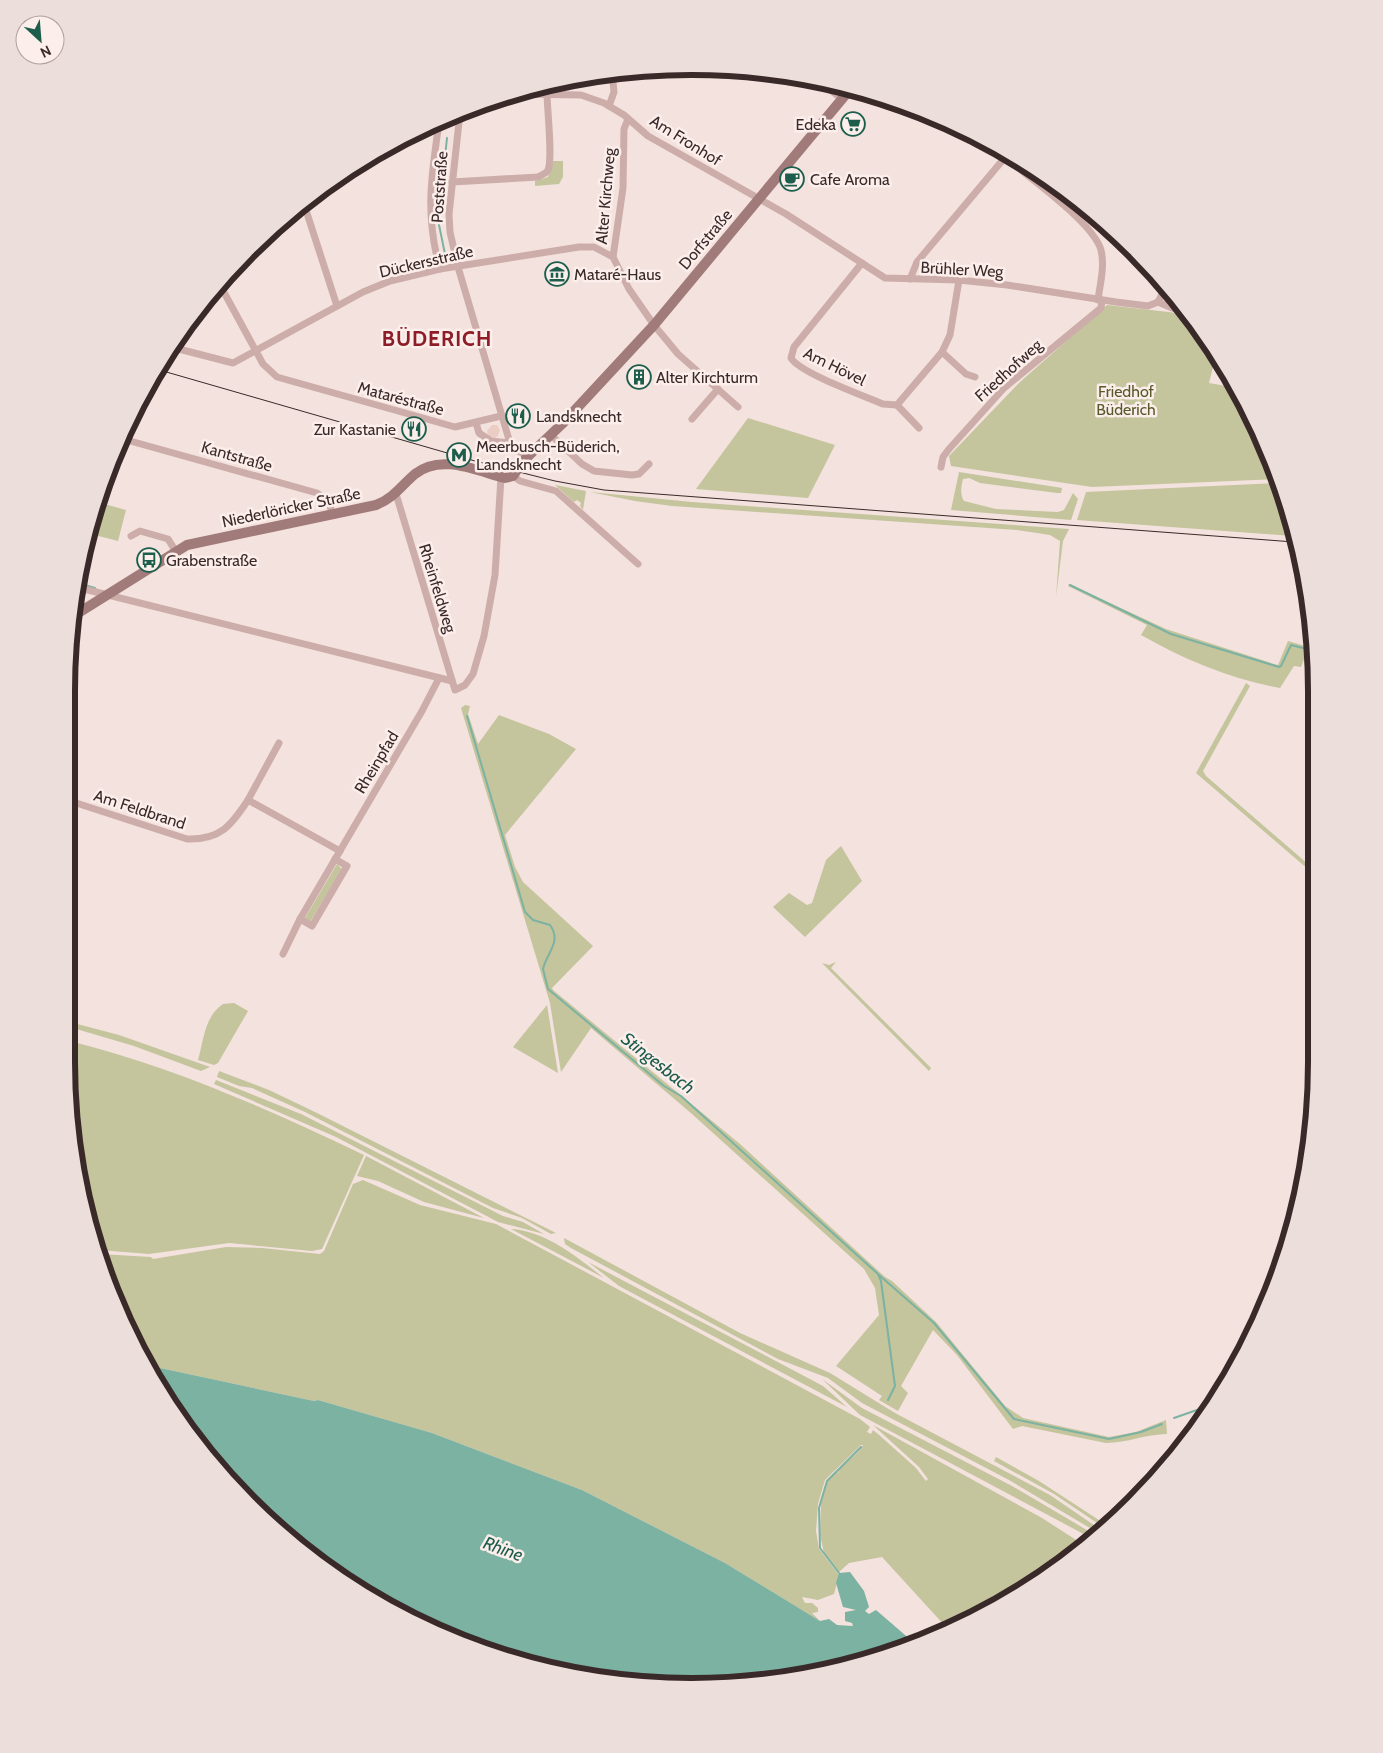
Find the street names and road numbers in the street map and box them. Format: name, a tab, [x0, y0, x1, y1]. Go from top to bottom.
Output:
street label: Am Fronhof	[647, 111, 725, 170]
street label: Alter Kirchweg	[592, 146, 619, 245]
street label: Poststraße	[428, 151, 451, 223]
street label: Dorfstraße	[675, 205, 736, 273]
street label: Dückersstraße	[377, 241, 475, 282]
street label: Brühler Weg	[920, 258, 1005, 281]
street label: Friedhofweg	[971, 335, 1046, 405]
street label: Am Hövel	[801, 343, 869, 390]
street label: Mataréstraße	[356, 378, 446, 419]
street label: Kantstraße	[199, 437, 275, 476]
street label: Niederlöricker Straße	[220, 484, 362, 531]
street label: Rheinfeldweg	[415, 541, 460, 636]
street label: Rheinpfad	[350, 728, 402, 797]
street label: Am Feldbrand	[92, 786, 188, 833]

